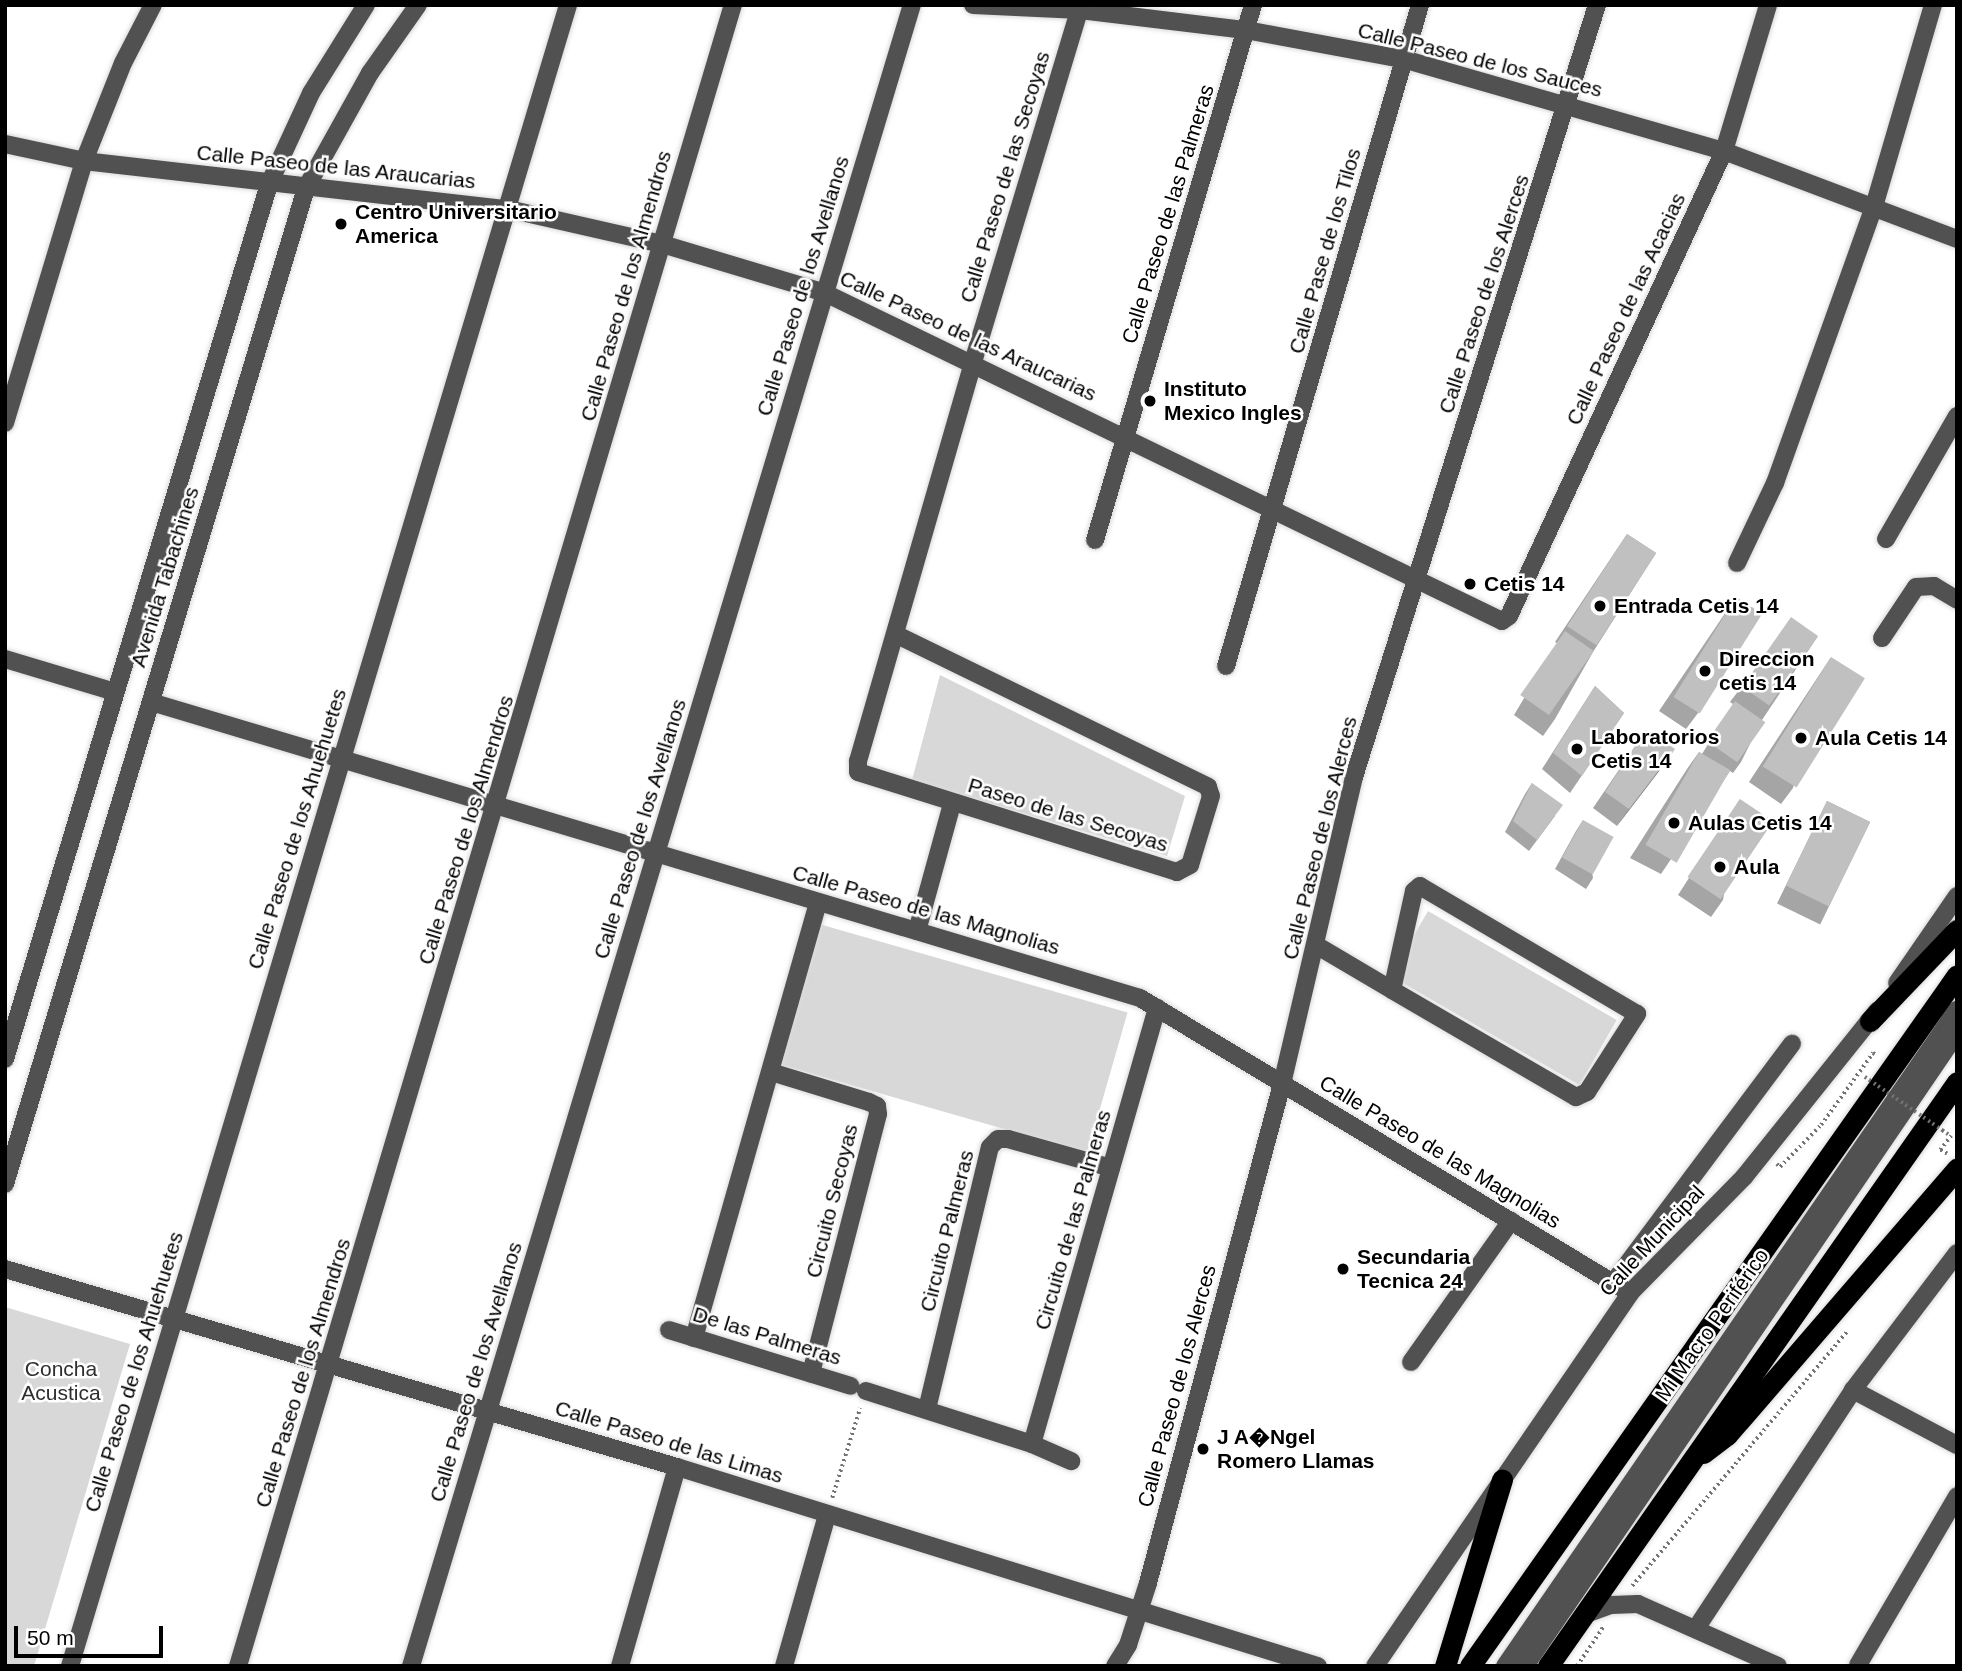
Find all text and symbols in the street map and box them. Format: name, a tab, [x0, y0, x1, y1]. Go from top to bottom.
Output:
street label: Calle Paseo de los Sauces	[1355, 17, 1605, 103]
street label: Calle Paseo de las Secoyas	[955, 48, 1055, 306]
street label: Calle Paseo de las Palmeras	[1117, 81, 1219, 347]
street label: Calle Paseo de las Araucarias	[195, 140, 477, 194]
street label: Calle Pase de los Tilos	[1284, 145, 1366, 357]
street label: Calle Paseo de los Almendros	[575, 147, 677, 425]
street label: Calle Paseo de los Avellanos	[751, 152, 855, 420]
street label: Calle Paseo de los Alerces	[1433, 171, 1535, 417]
street label: Calle Paseo de las Acacias	[1561, 188, 1691, 430]
place label: Centro Universitario America	[355, 199, 557, 249]
marker: Centro Universitario America	[333, 216, 349, 232]
street label: Calle Paseo de las Araucarias	[835, 265, 1101, 407]
place label: Instituto Mexico Ingles	[1164, 376, 1302, 426]
marker: Instituto Mexico Ingles	[1142, 393, 1158, 409]
street label: Avenida Tabachines	[126, 484, 204, 670]
place label: Cetis 14	[1484, 571, 1565, 597]
marker: Cetis 14	[1462, 576, 1478, 592]
place label: Entrada Cetis 14	[1614, 593, 1779, 619]
marker: Entrada Cetis 14	[1592, 598, 1608, 614]
place label: Direccion cetis 14	[1719, 646, 1815, 696]
marker: Direccion cetis 14	[1697, 663, 1713, 679]
street label: Calle Paseo de los Ahuehuetes	[242, 685, 352, 973]
street label: Calle Paseo de los Almendros	[413, 692, 519, 968]
street label: Calle Paseo de los Avellanos	[588, 695, 692, 963]
street label: Calle Paseo de los Alerces	[1277, 713, 1363, 963]
place label: Laboratorios Cetis 14	[1591, 724, 1719, 774]
place label: Aula Cetis 14	[1815, 725, 1947, 751]
marker: Aula Cetis 14	[1793, 730, 1809, 746]
marker: Laboratorios Cetis 14	[1569, 741, 1585, 757]
street label: Paseo de las Secoyas	[965, 773, 1171, 857]
place label: Aulas Cetis 14	[1688, 810, 1832, 836]
marker: Aulas Cetis 14	[1666, 815, 1682, 831]
place label: Aula	[1734, 854, 1780, 880]
marker: Aula	[1712, 859, 1728, 875]
street label: Calle Paseo de las Magnolias	[790, 860, 1062, 960]
street label: Calle Paseo de las Magnolias	[1315, 1070, 1565, 1234]
street label: Circuito de las Palmeras	[1030, 1107, 1116, 1333]
street label: Circuito Secoyas	[801, 1122, 863, 1280]
street label: Circuito Palmeras	[915, 1148, 979, 1314]
street label: Calle Municipal	[1594, 1180, 1710, 1302]
street label: Calle Paseo de los Ahuehuetes	[79, 1228, 189, 1516]
street label: Calle Paseo de los Almendros	[250, 1235, 356, 1511]
street label: Calle Paseo de los Avellanos	[424, 1238, 528, 1506]
place label: Secundaria Tecnica 24	[1357, 1244, 1470, 1294]
street label: Mi Macro Periférico	[1650, 1244, 1774, 1406]
marker: Secundaria Tecnica 24	[1335, 1261, 1351, 1277]
street label: Calle Paseo de los Alerces	[1132, 1262, 1222, 1510]
street label: De las Palmeras	[690, 1301, 844, 1371]
park label: Concha Acustica	[21, 1356, 101, 1406]
street label: Calle Paseo de las Limas	[552, 1395, 786, 1489]
place label: J A�Ngel Romero Llamas	[1217, 1424, 1375, 1474]
marker: J A�Ngel Romero Llamas	[1195, 1441, 1211, 1457]
scale bar	[18, 1612, 166, 1656]
text: 50 m	[27, 1626, 74, 1649]

